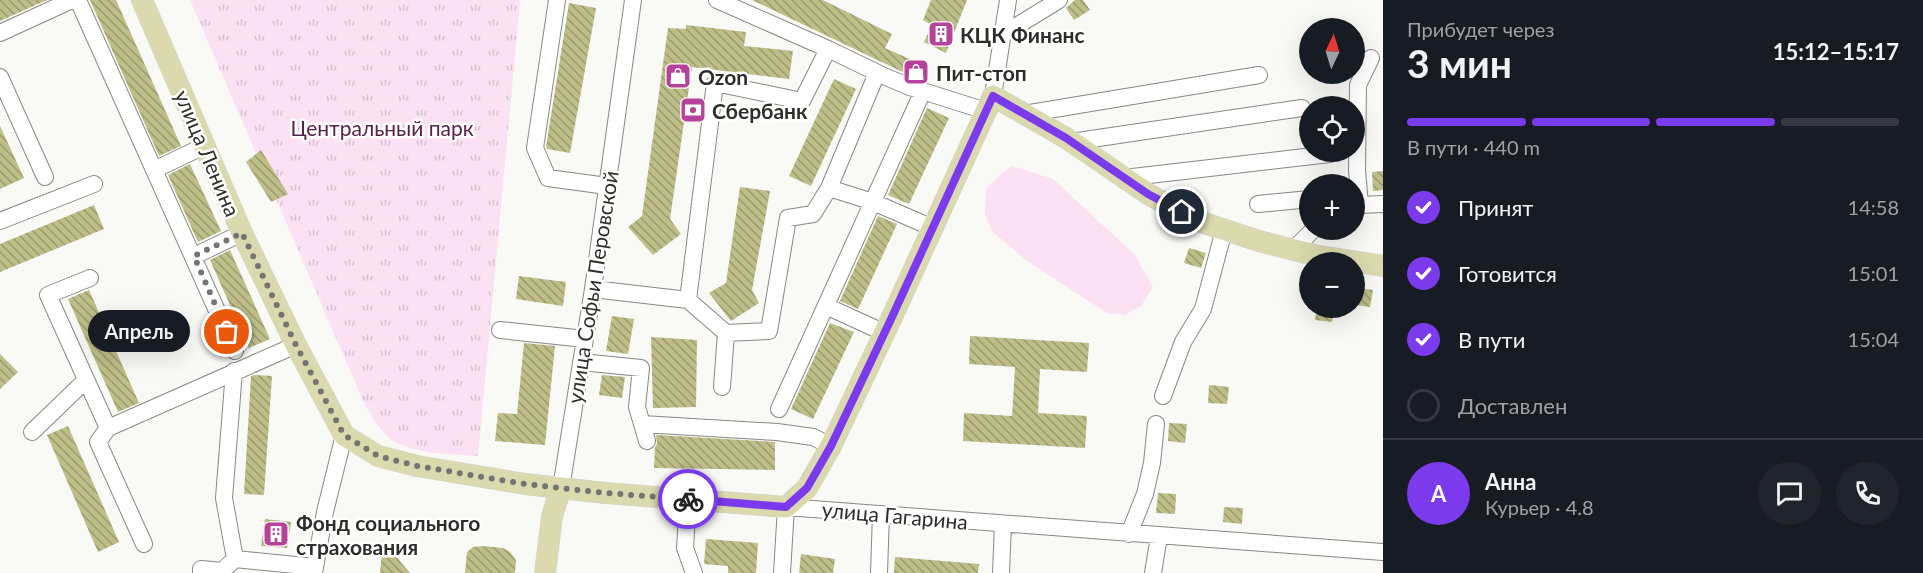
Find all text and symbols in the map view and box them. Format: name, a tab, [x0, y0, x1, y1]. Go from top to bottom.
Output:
text: Прибудет через	[1407, 17, 1554, 41]
north arrow	[1299, 18, 1365, 84]
map controls	[1299, 18, 1365, 318]
building icon: КЦК Финанс	[926, 19, 956, 49]
place label: КЦК Финанс	[960, 22, 1085, 47]
text: 15:12–15:17	[1773, 38, 1899, 65]
text: 3 мин	[1407, 40, 1512, 86]
shop icon: Пит-стоп	[901, 57, 931, 87]
place label: Пит-стоп	[936, 60, 1027, 85]
shop icon: Ozon	[663, 61, 693, 91]
place label: Ozon	[698, 64, 748, 89]
street label: улица Ленина	[170, 86, 246, 220]
bank icon: Сбербанк	[678, 95, 708, 125]
button: locate	[1299, 96, 1365, 162]
place label: Сбербанк	[712, 98, 808, 123]
park label: Центральный парк	[290, 115, 474, 140]
text: В пути · 440 m	[1407, 135, 1540, 159]
street label: улица Софьи Перовской	[561, 169, 623, 405]
button: +	[1299, 174, 1365, 240]
pin	[1156, 186, 1207, 237]
icon: check	[1407, 191, 1440, 224]
text: Принят	[1458, 194, 1533, 221]
icon: home	[1165, 195, 1198, 228]
text: 14:58	[1848, 195, 1899, 219]
button: −	[1299, 252, 1365, 318]
icon: check	[1407, 257, 1440, 290]
text: Готовится	[1458, 260, 1557, 287]
text: 15:01	[1848, 261, 1899, 285]
pin	[201, 306, 252, 357]
callout: Апрель	[89, 311, 191, 353]
icon: bag	[210, 315, 243, 348]
text: Апрель	[105, 319, 173, 343]
icon: check	[1407, 323, 1440, 356]
text: В пути	[1458, 326, 1525, 353]
text: 15:04	[1848, 327, 1899, 351]
text: Доставлен	[1458, 392, 1567, 419]
button: chat	[1758, 462, 1821, 525]
button: phone	[1836, 462, 1899, 525]
text: Анна	[1485, 468, 1536, 495]
courier	[658, 469, 718, 529]
text: А	[1431, 480, 1446, 507]
icon: bike	[672, 483, 705, 516]
text: Курьер · 4.8	[1485, 495, 1594, 519]
street label: улица Гагарина	[821, 496, 969, 534]
place label: Фонд социального страхования	[296, 510, 480, 559]
building icon: Фонд социального страхования	[261, 519, 291, 549]

